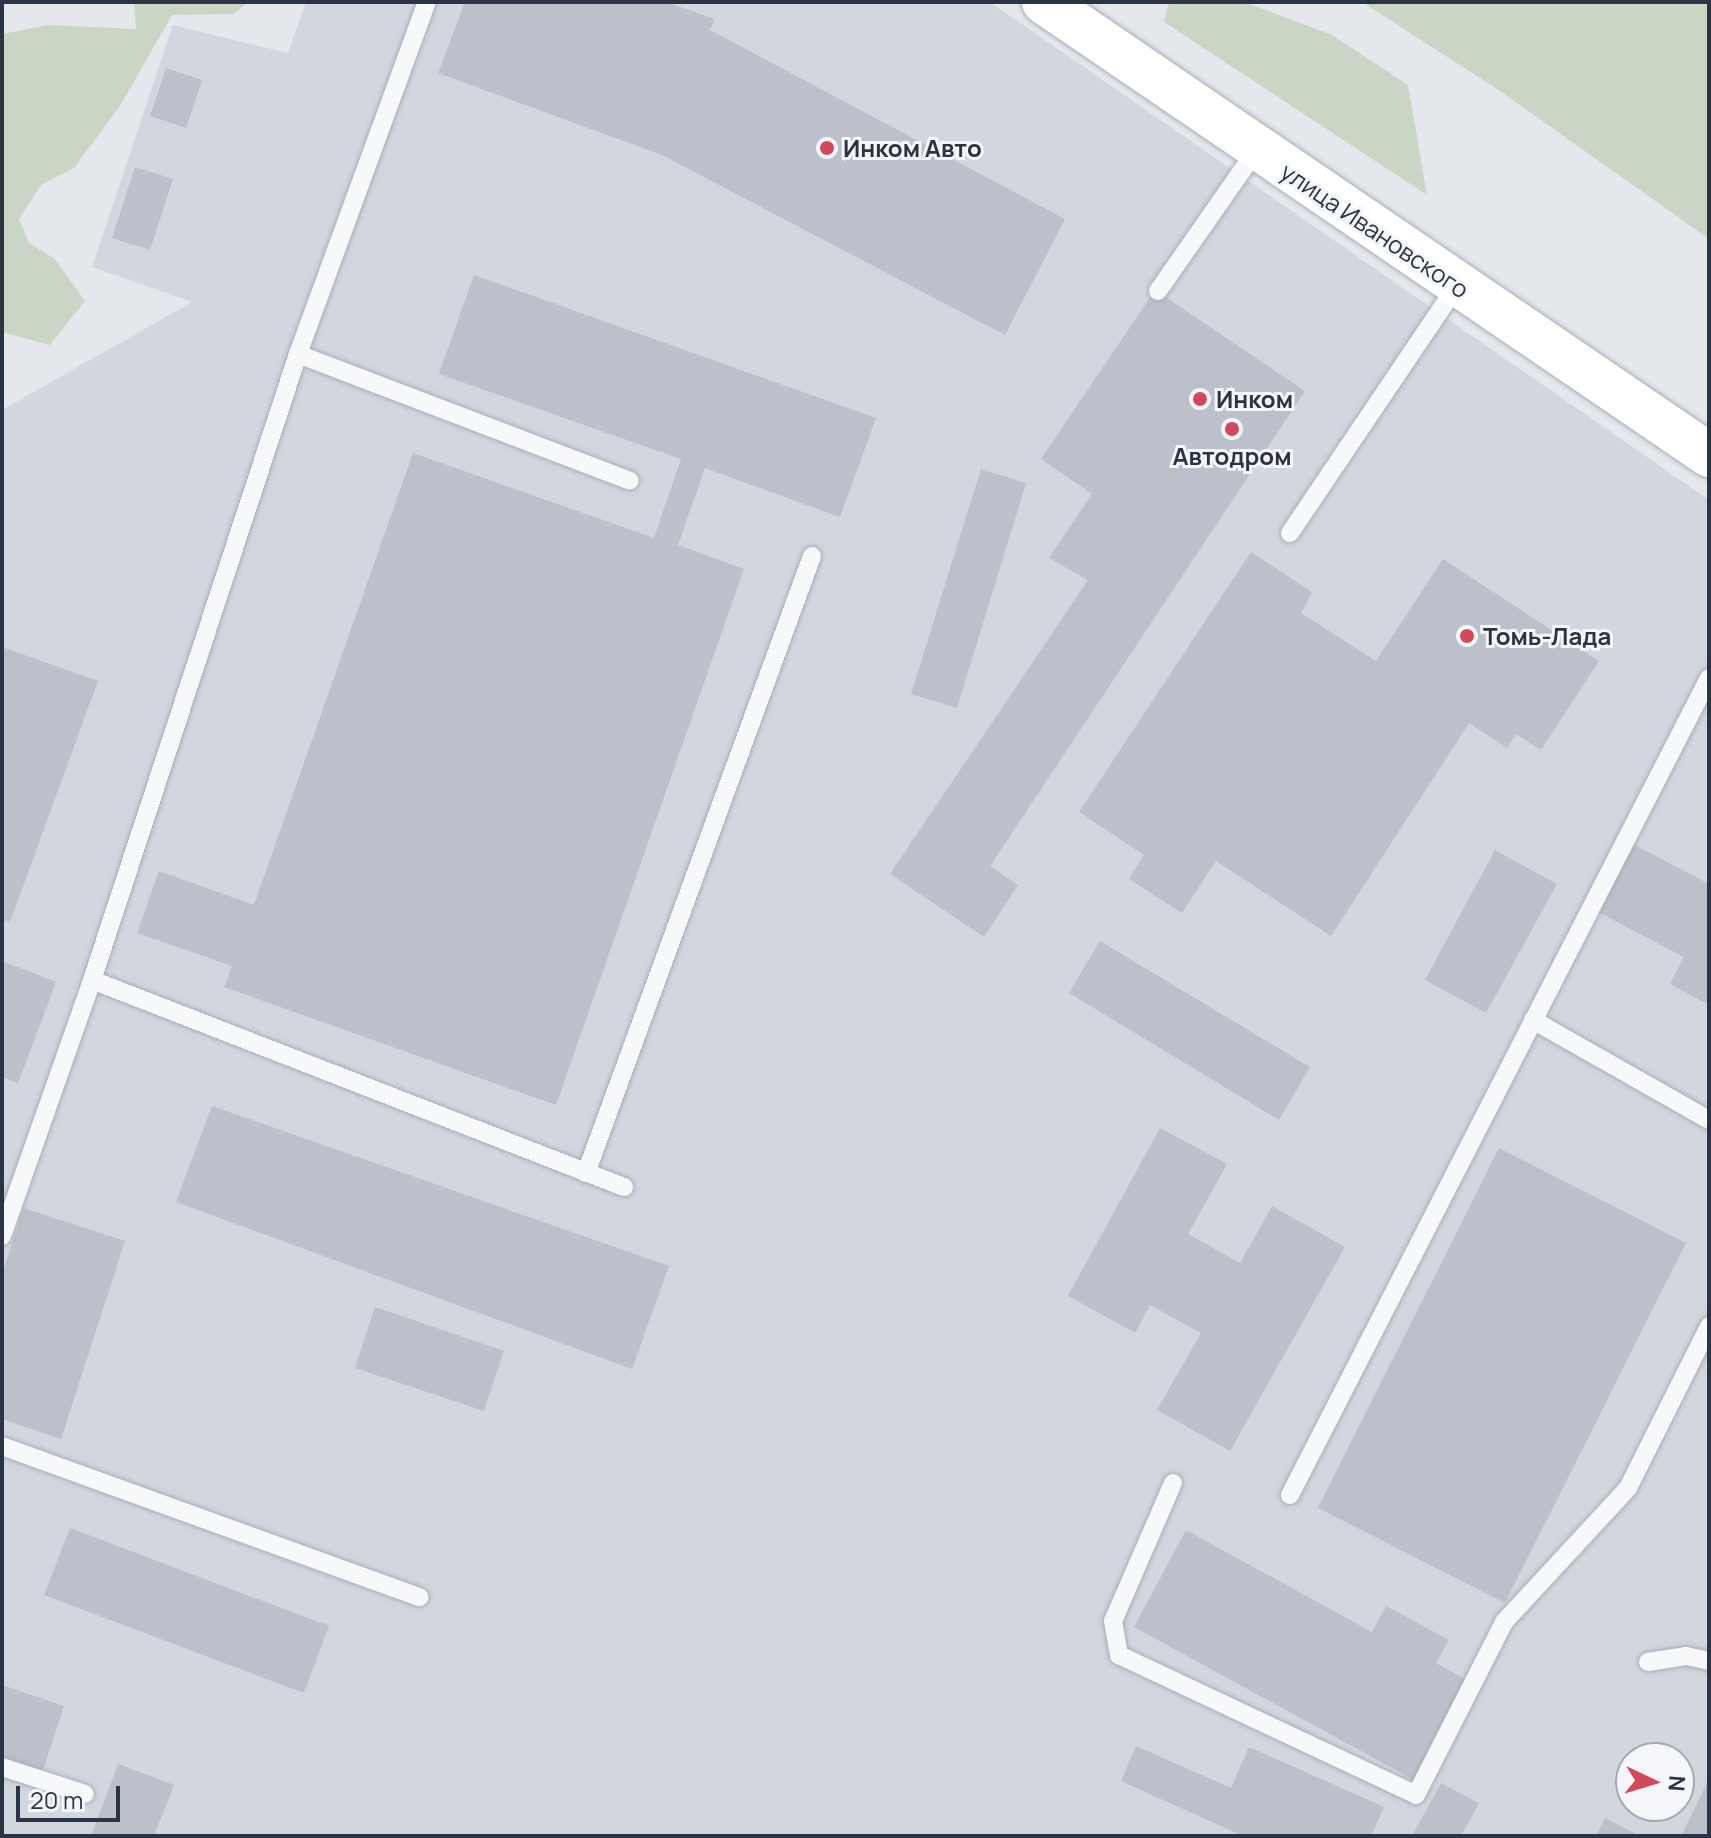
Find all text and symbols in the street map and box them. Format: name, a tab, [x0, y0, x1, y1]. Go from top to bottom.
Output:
place label: Инком Авто	[843, 134, 982, 162]
marker: Инком Авто	[818, 139, 836, 157]
street label: улица Ивановского	[1275, 156, 1475, 304]
place label: Инком	[1216, 385, 1293, 413]
marker: Инком	[1191, 390, 1209, 408]
marker: Автодром	[1223, 420, 1241, 438]
place label: Автодром	[1172, 442, 1292, 470]
place label: Томь-Лада	[1483, 622, 1611, 650]
marker: Томь-Лада	[1458, 627, 1476, 645]
north arrow	[1615, 1742, 1695, 1822]
scale bar	[20, 1770, 124, 1820]
text: N	[1661, 1775, 1692, 1792]
text: 20 m	[30, 1783, 83, 1816]

